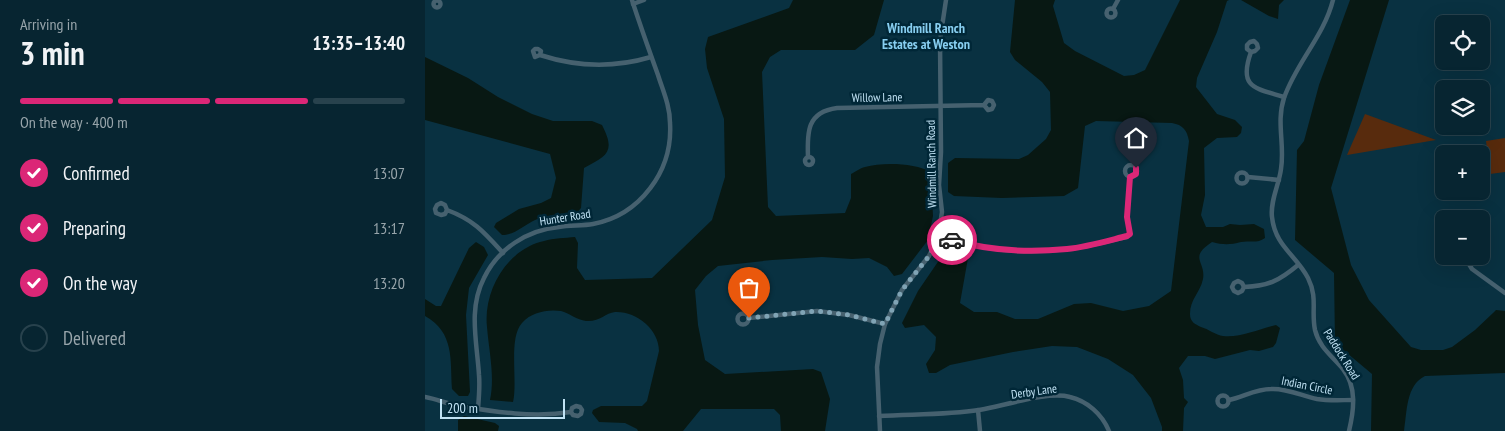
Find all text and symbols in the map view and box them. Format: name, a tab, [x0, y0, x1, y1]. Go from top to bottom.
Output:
text: Arriving in	[20, 14, 77, 34]
map controls	[1435, 15, 1490, 265]
button: locate	[1435, 15, 1490, 70]
district label: Windmill Ranch Estates at Weston	[882, 19, 970, 53]
text: 13:35–13:40	[312, 31, 405, 55]
text: 3 min	[20, 32, 85, 74]
button: layers	[1435, 80, 1490, 135]
street label: Willow Lane	[852, 89, 902, 105]
text: On the way · 400 m	[20, 112, 128, 132]
pin	[1115, 117, 1157, 168]
street label: Windmill Ranch Road	[923, 120, 939, 208]
icon: home	[1122, 124, 1150, 152]
button: +	[1435, 145, 1490, 200]
icon: check	[20, 159, 48, 187]
text: Confirmed	[63, 161, 130, 185]
text: 13:07	[373, 163, 405, 183]
street label: Hunter Road	[538, 206, 592, 228]
button: −	[1435, 210, 1490, 265]
icon: check	[20, 214, 48, 242]
courier	[927, 215, 977, 265]
text: Preparing	[63, 216, 126, 240]
text: 13:17	[373, 218, 405, 238]
icon: car	[938, 226, 966, 254]
pin	[728, 267, 770, 318]
icon: check	[20, 269, 48, 297]
text: On the way	[63, 271, 137, 295]
text: 13:20	[373, 273, 405, 293]
icon: bag	[735, 274, 763, 302]
text: Delivered	[63, 326, 126, 350]
street label: Paddock Road	[1321, 326, 1363, 382]
street label: Indian Circle	[1280, 373, 1334, 397]
street label: Derby Lane	[1010, 380, 1058, 402]
scale bar	[440, 396, 565, 419]
text: 200 m	[447, 399, 478, 417]

